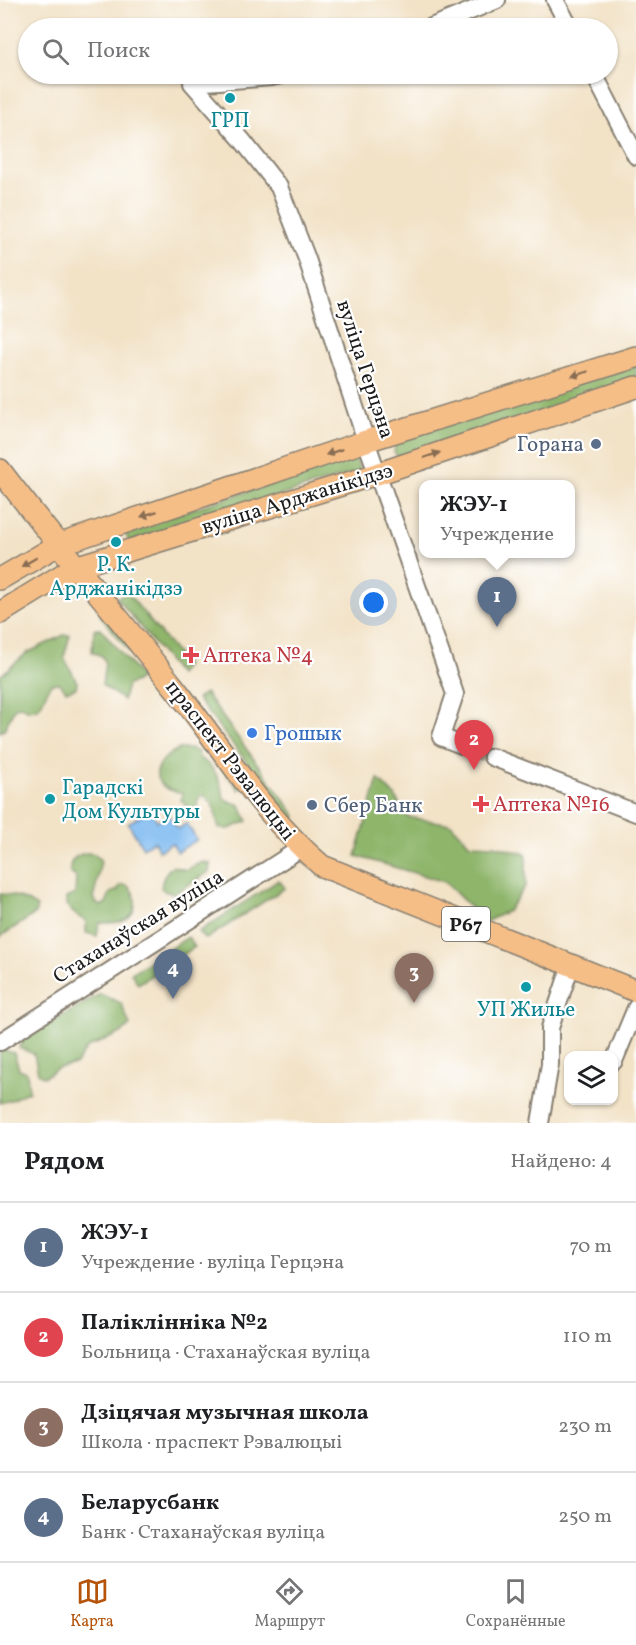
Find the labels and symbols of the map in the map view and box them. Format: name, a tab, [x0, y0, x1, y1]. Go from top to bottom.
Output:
marker: ГРП	[223, 91, 237, 105]
place label: ГРП	[210, 107, 250, 136]
street label: вуліца Герцэна	[329, 296, 401, 442]
one-way arrow	[571, 370, 589, 380]
place label: Горана	[517, 431, 584, 460]
marker: Горана	[589, 437, 603, 451]
one-way arrow	[325, 448, 343, 457]
one-way arrow	[423, 450, 441, 460]
street label: вуліца Арджанікідзэ	[198, 456, 397, 542]
one-way arrow	[140, 510, 158, 520]
marker: Р. К. Арджанікідзэ	[109, 535, 123, 549]
place label: Р. К. Арджанікідзэ	[49, 551, 183, 604]
one-way arrow	[21, 556, 37, 567]
pin: 1	[478, 578, 516, 627]
your location	[359, 588, 388, 617]
place label: Аптека №4	[203, 642, 313, 671]
marker: Аптека №4	[184, 648, 198, 662]
street label: праспект Рэвалюцыі	[158, 675, 302, 847]
place label: Грошык	[264, 720, 342, 749]
pin: 2	[454, 720, 494, 770]
marker: Грошык	[245, 726, 259, 740]
place label: Гарадскі Дом Культуры	[62, 774, 200, 827]
place label: Аптека №16	[493, 791, 610, 820]
marker: Гарадскі Дом Культуры	[43, 792, 57, 806]
place label: Сбер Банк	[324, 792, 422, 821]
marker: Аптека №16	[474, 797, 488, 811]
marker: Сбер Банк	[305, 798, 319, 812]
street label: Стаханаўская вуліца	[48, 863, 230, 992]
road number: Р67	[442, 907, 490, 941]
pin: 4	[154, 950, 192, 999]
pin: 3	[394, 954, 434, 1003]
marker: УП Жилье	[519, 980, 533, 994]
place label: УП Жилье	[477, 996, 575, 1025]

